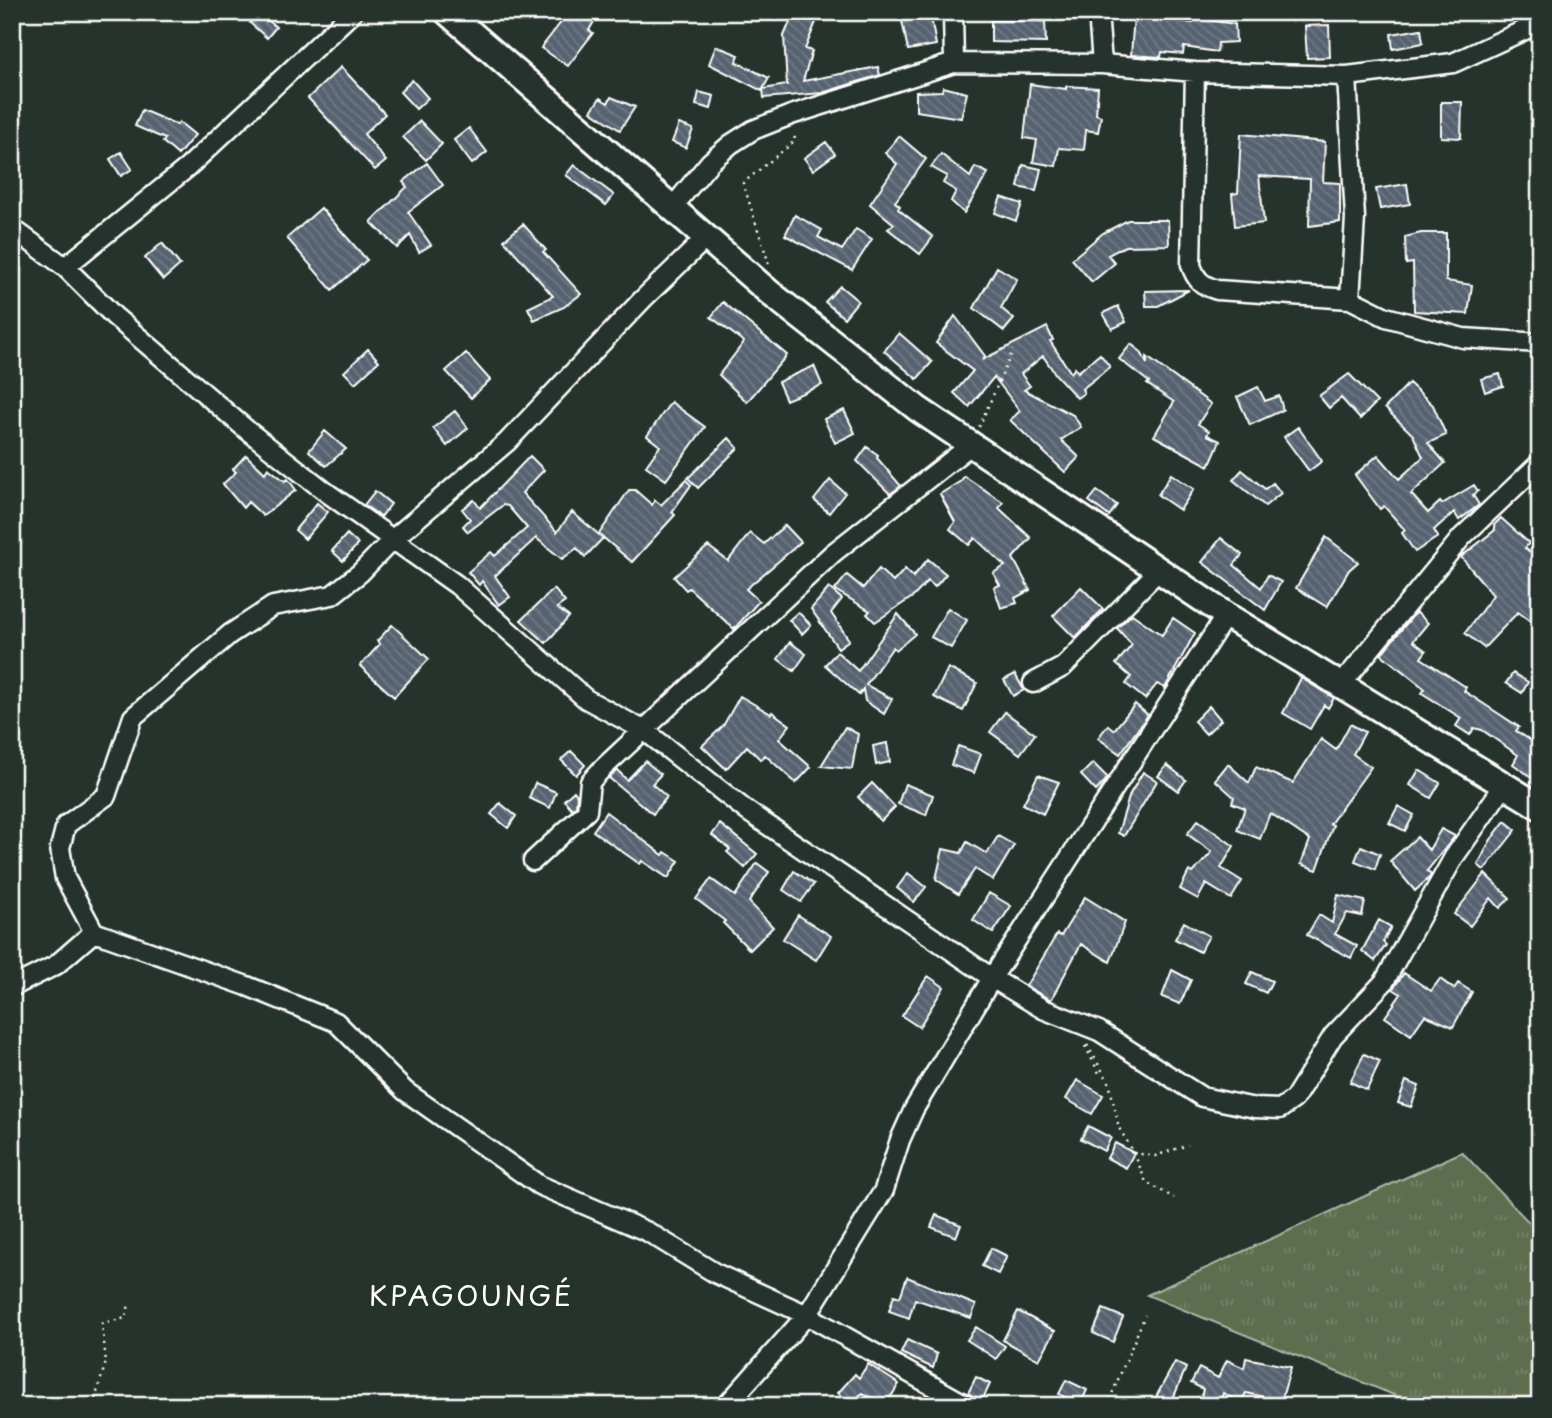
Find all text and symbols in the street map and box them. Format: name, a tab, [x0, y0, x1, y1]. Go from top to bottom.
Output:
district label: KPAGOUNGÉ	[369, 1273, 573, 1316]

